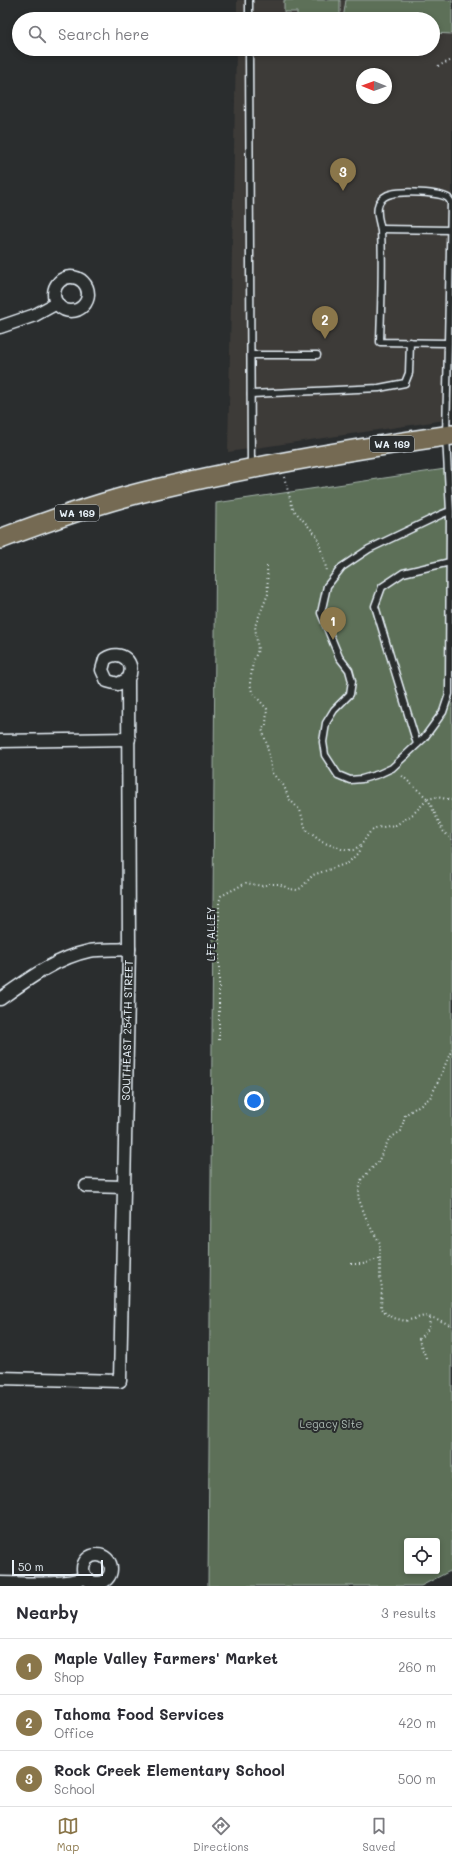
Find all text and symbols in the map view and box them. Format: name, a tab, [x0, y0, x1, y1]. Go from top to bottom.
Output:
search box	[12, 12, 440, 56]
icon: search	[26, 23, 48, 45]
text: Search here	[58, 24, 149, 44]
north arrow	[356, 68, 392, 104]
pin: 3	[330, 158, 356, 191]
pin: 2	[312, 306, 338, 339]
road number: WA 169	[370, 436, 414, 452]
road number: WA 169	[55, 505, 99, 521]
pin: 1	[320, 607, 346, 640]
street label: LFE ALLEY	[203, 907, 218, 961]
street label: SOUTHEAST 254TH STREET	[118, 960, 136, 1101]
your location	[244, 1091, 264, 1111]
park label: Legacy Site	[300, 1416, 363, 1431]
map controls	[404, 1538, 440, 1574]
button: locate	[404, 1538, 440, 1574]
scale bar	[12, 1558, 103, 1577]
text: 50 m	[18, 1559, 44, 1574]
text: Nearby	[16, 1601, 78, 1623]
text: 3 results	[381, 1604, 436, 1621]
text: Maple Valley Farmers' Market	[54, 1648, 278, 1668]
text: 1	[26, 1658, 32, 1675]
text: 260 m	[398, 1658, 436, 1675]
text: Shop	[54, 1668, 84, 1685]
text: Tahoma Food Services	[54, 1704, 224, 1724]
text: 2	[25, 1714, 33, 1731]
text: 420 m	[399, 1714, 436, 1731]
text: Office	[54, 1724, 94, 1741]
text: Rock Creek Elementary School	[54, 1760, 285, 1780]
text: 3	[25, 1770, 33, 1787]
text: 500 m	[398, 1770, 436, 1787]
text: School	[54, 1780, 95, 1797]
tab: Map	[57, 1815, 79, 1854]
tab: Directions	[193, 1815, 249, 1854]
tab: Saved	[362, 1815, 395, 1854]

